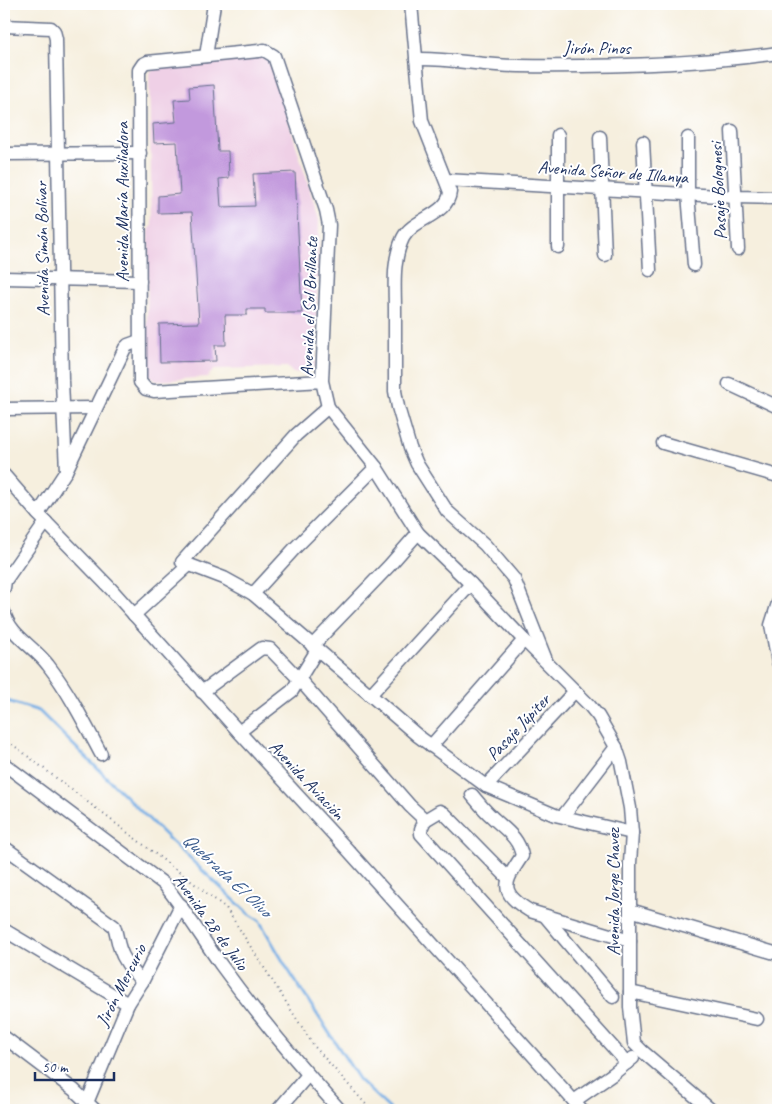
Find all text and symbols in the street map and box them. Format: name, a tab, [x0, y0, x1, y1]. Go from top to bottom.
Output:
street label: Jirón Pinos	[563, 37, 632, 59]
street label: Avenida María Auxiliadora	[111, 121, 133, 282]
street label: Pasaje Bolognesi	[704, 139, 732, 240]
street label: Avenida Señor de Illanya	[537, 156, 690, 188]
street label: Avenida Simón Bolívar	[30, 180, 54, 317]
street label: Avenida el Sol Brillante	[296, 236, 322, 377]
street label: Pasaje Júpiter	[482, 688, 556, 765]
street label: Avenida Aviación	[265, 736, 350, 825]
street label: Avenida Jorge Chavez	[602, 826, 624, 956]
water label: Quebrada El Olivo	[177, 828, 279, 925]
street label: Avenida 28 de Julio	[169, 870, 254, 976]
street label: Jirón Mercurio	[90, 939, 152, 1031]
scale bar	[35, 1049, 114, 1081]
text: 50 m	[42, 1058, 69, 1077]

